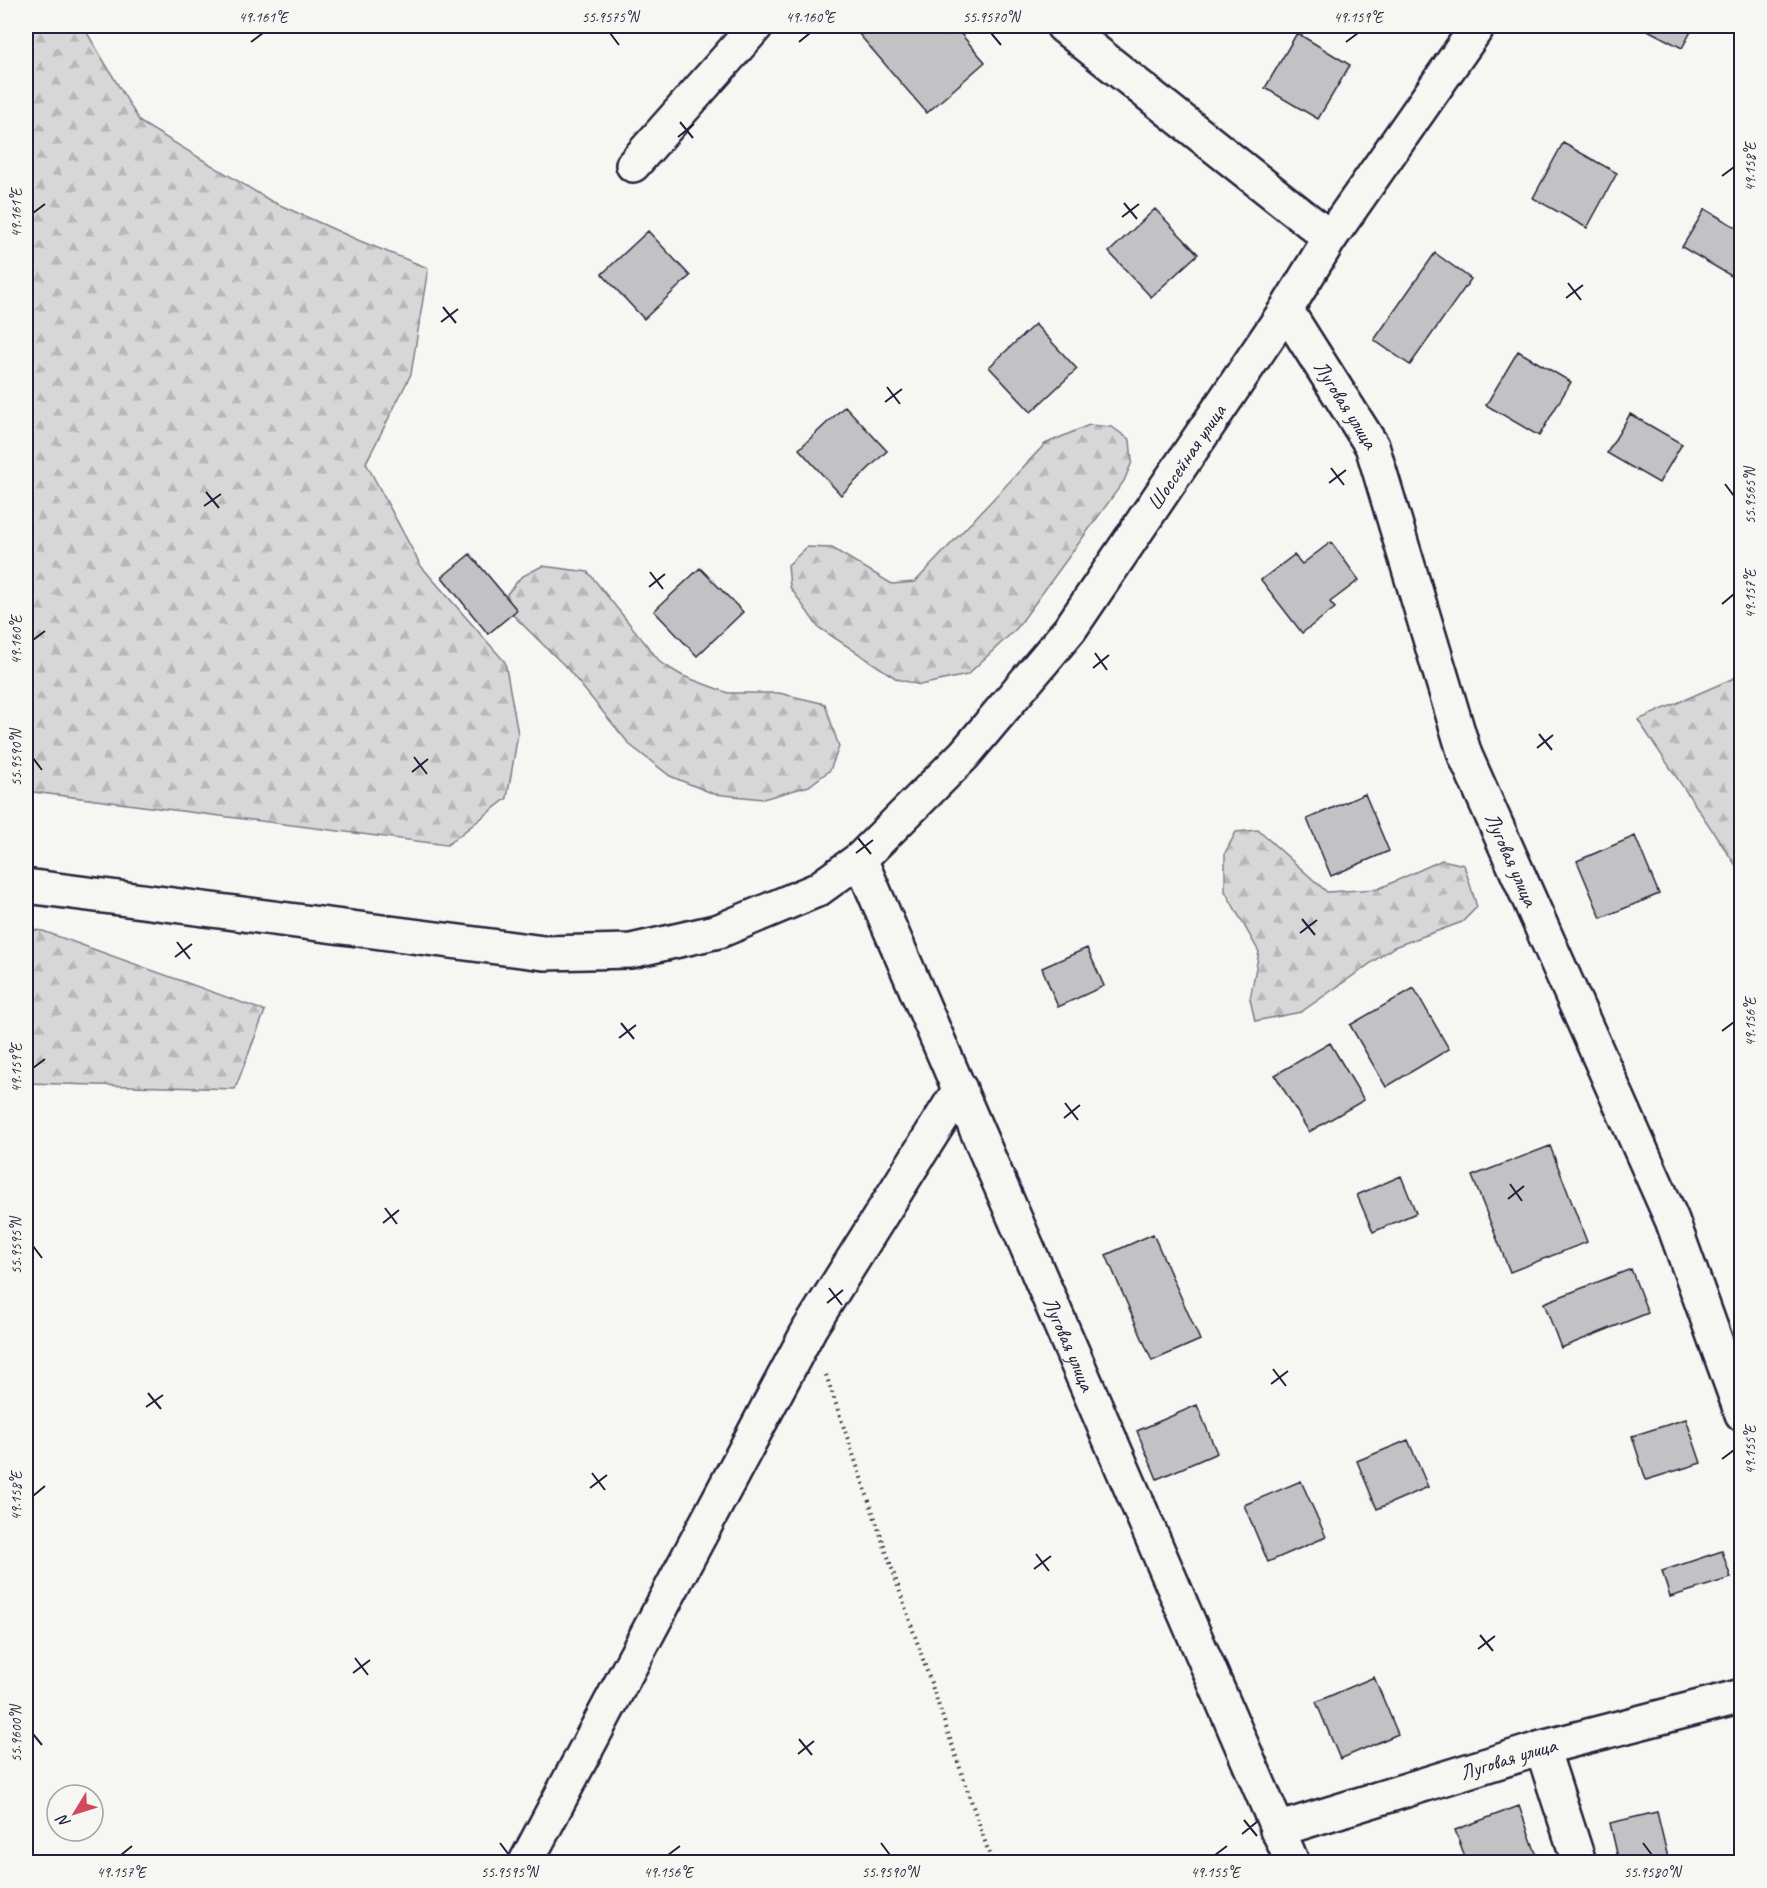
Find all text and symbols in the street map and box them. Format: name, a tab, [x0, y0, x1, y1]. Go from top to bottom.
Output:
text: 49.161°E	[239, 8, 290, 27]
text: 55.9575°N	[582, 8, 641, 27]
text: 49.160°E	[786, 8, 837, 27]
text: 55.9570°N	[963, 8, 1022, 27]
text: 49.159°E	[1334, 8, 1385, 27]
text: 49.158°E	[1741, 140, 1760, 191]
text: 49.161°E	[7, 186, 26, 237]
street label: Луговая улица	[1308, 355, 1385, 455]
street label: Шоссейная улица	[1141, 398, 1232, 515]
text: 55.9565°N	[1741, 465, 1760, 524]
text: 49.157°E	[1741, 567, 1760, 618]
text: 49.160°E	[7, 613, 26, 664]
text: 55.9590°N	[7, 727, 26, 786]
street label: Луговая улица	[1479, 809, 1544, 912]
text: 49.156°E	[1741, 995, 1760, 1046]
text: 49.159°E	[7, 1041, 26, 1092]
text: 55.9595°N	[7, 1215, 26, 1274]
street label: Луговая улица	[1037, 1293, 1101, 1397]
text: 49.155°E	[1741, 1423, 1760, 1474]
text: 49.158°E	[7, 1469, 26, 1520]
text: 55.9600°N	[7, 1703, 26, 1762]
street label: Луговая улица	[1457, 1731, 1561, 1786]
north arrow	[45, 1783, 105, 1843]
text: N	[51, 1809, 75, 1832]
text: 49.157°E	[97, 1863, 148, 1882]
text: 55.9595°N	[481, 1863, 540, 1882]
text: 49.156°E	[644, 1863, 695, 1882]
text: 55.9590°N	[862, 1863, 921, 1882]
text: 49.155°E	[1191, 1863, 1242, 1882]
text: 55.9580°N	[1624, 1863, 1683, 1882]

